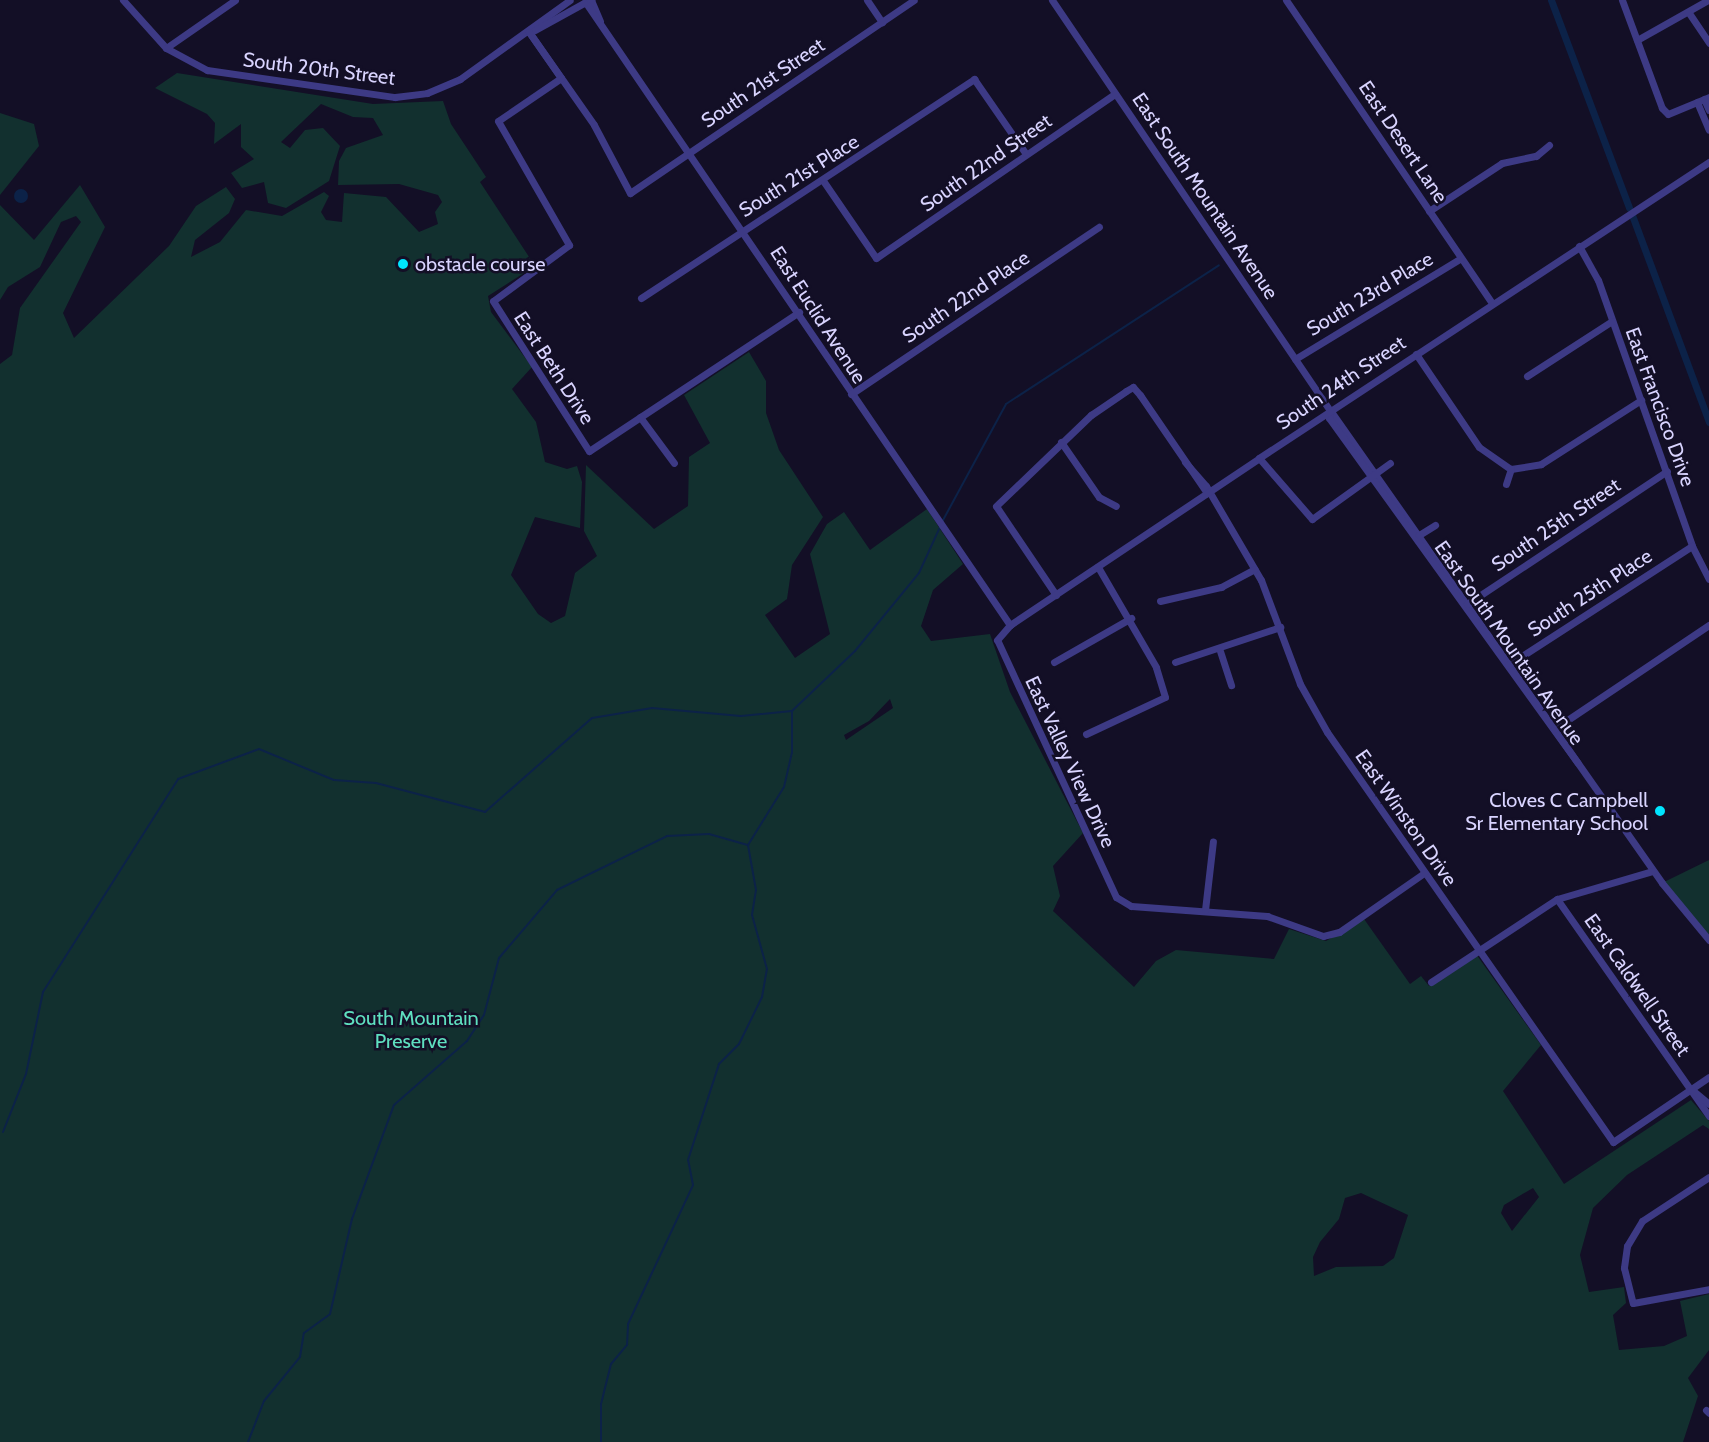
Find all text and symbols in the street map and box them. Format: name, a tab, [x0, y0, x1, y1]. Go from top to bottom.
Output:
street label: South 21st Street	[697, 33, 829, 133]
street label: South 20th Street	[242, 48, 396, 90]
street label: East Desert Lane	[1353, 76, 1453, 208]
street label: East South Mountain Avenue	[1127, 88, 1283, 304]
street label: South 22nd Street	[916, 109, 1056, 217]
street label: South 21st Place	[735, 130, 863, 222]
street label: East Euclid Avenue	[765, 242, 871, 388]
street label: South 22nd Place	[898, 246, 1034, 348]
street label: South 23rd Place	[1303, 247, 1437, 341]
place label: obstacle course	[415, 252, 545, 276]
marker: obstacle course	[396, 257, 410, 271]
street label: East Beth Drive	[509, 307, 599, 429]
street label: East Francisco Drive	[1620, 324, 1700, 490]
street label: South 24th Street	[1272, 331, 1410, 435]
street label: South 25th Street	[1487, 473, 1625, 577]
street label: East South Mountain Avenue	[1429, 536, 1589, 750]
street label: South 25th Place	[1523, 544, 1657, 642]
street label: East Valley View Drive	[1020, 672, 1120, 852]
street label: East Winston Drive	[1350, 745, 1462, 891]
place label: Cloves C Campbell Sr Elementary School	[1465, 788, 1648, 835]
marker: Cloves C Campbell Sr Elementary School	[1653, 804, 1667, 818]
street label: East Caldwell Street	[1579, 909, 1695, 1061]
park label: South Mountain Preserve	[343, 1007, 479, 1054]

